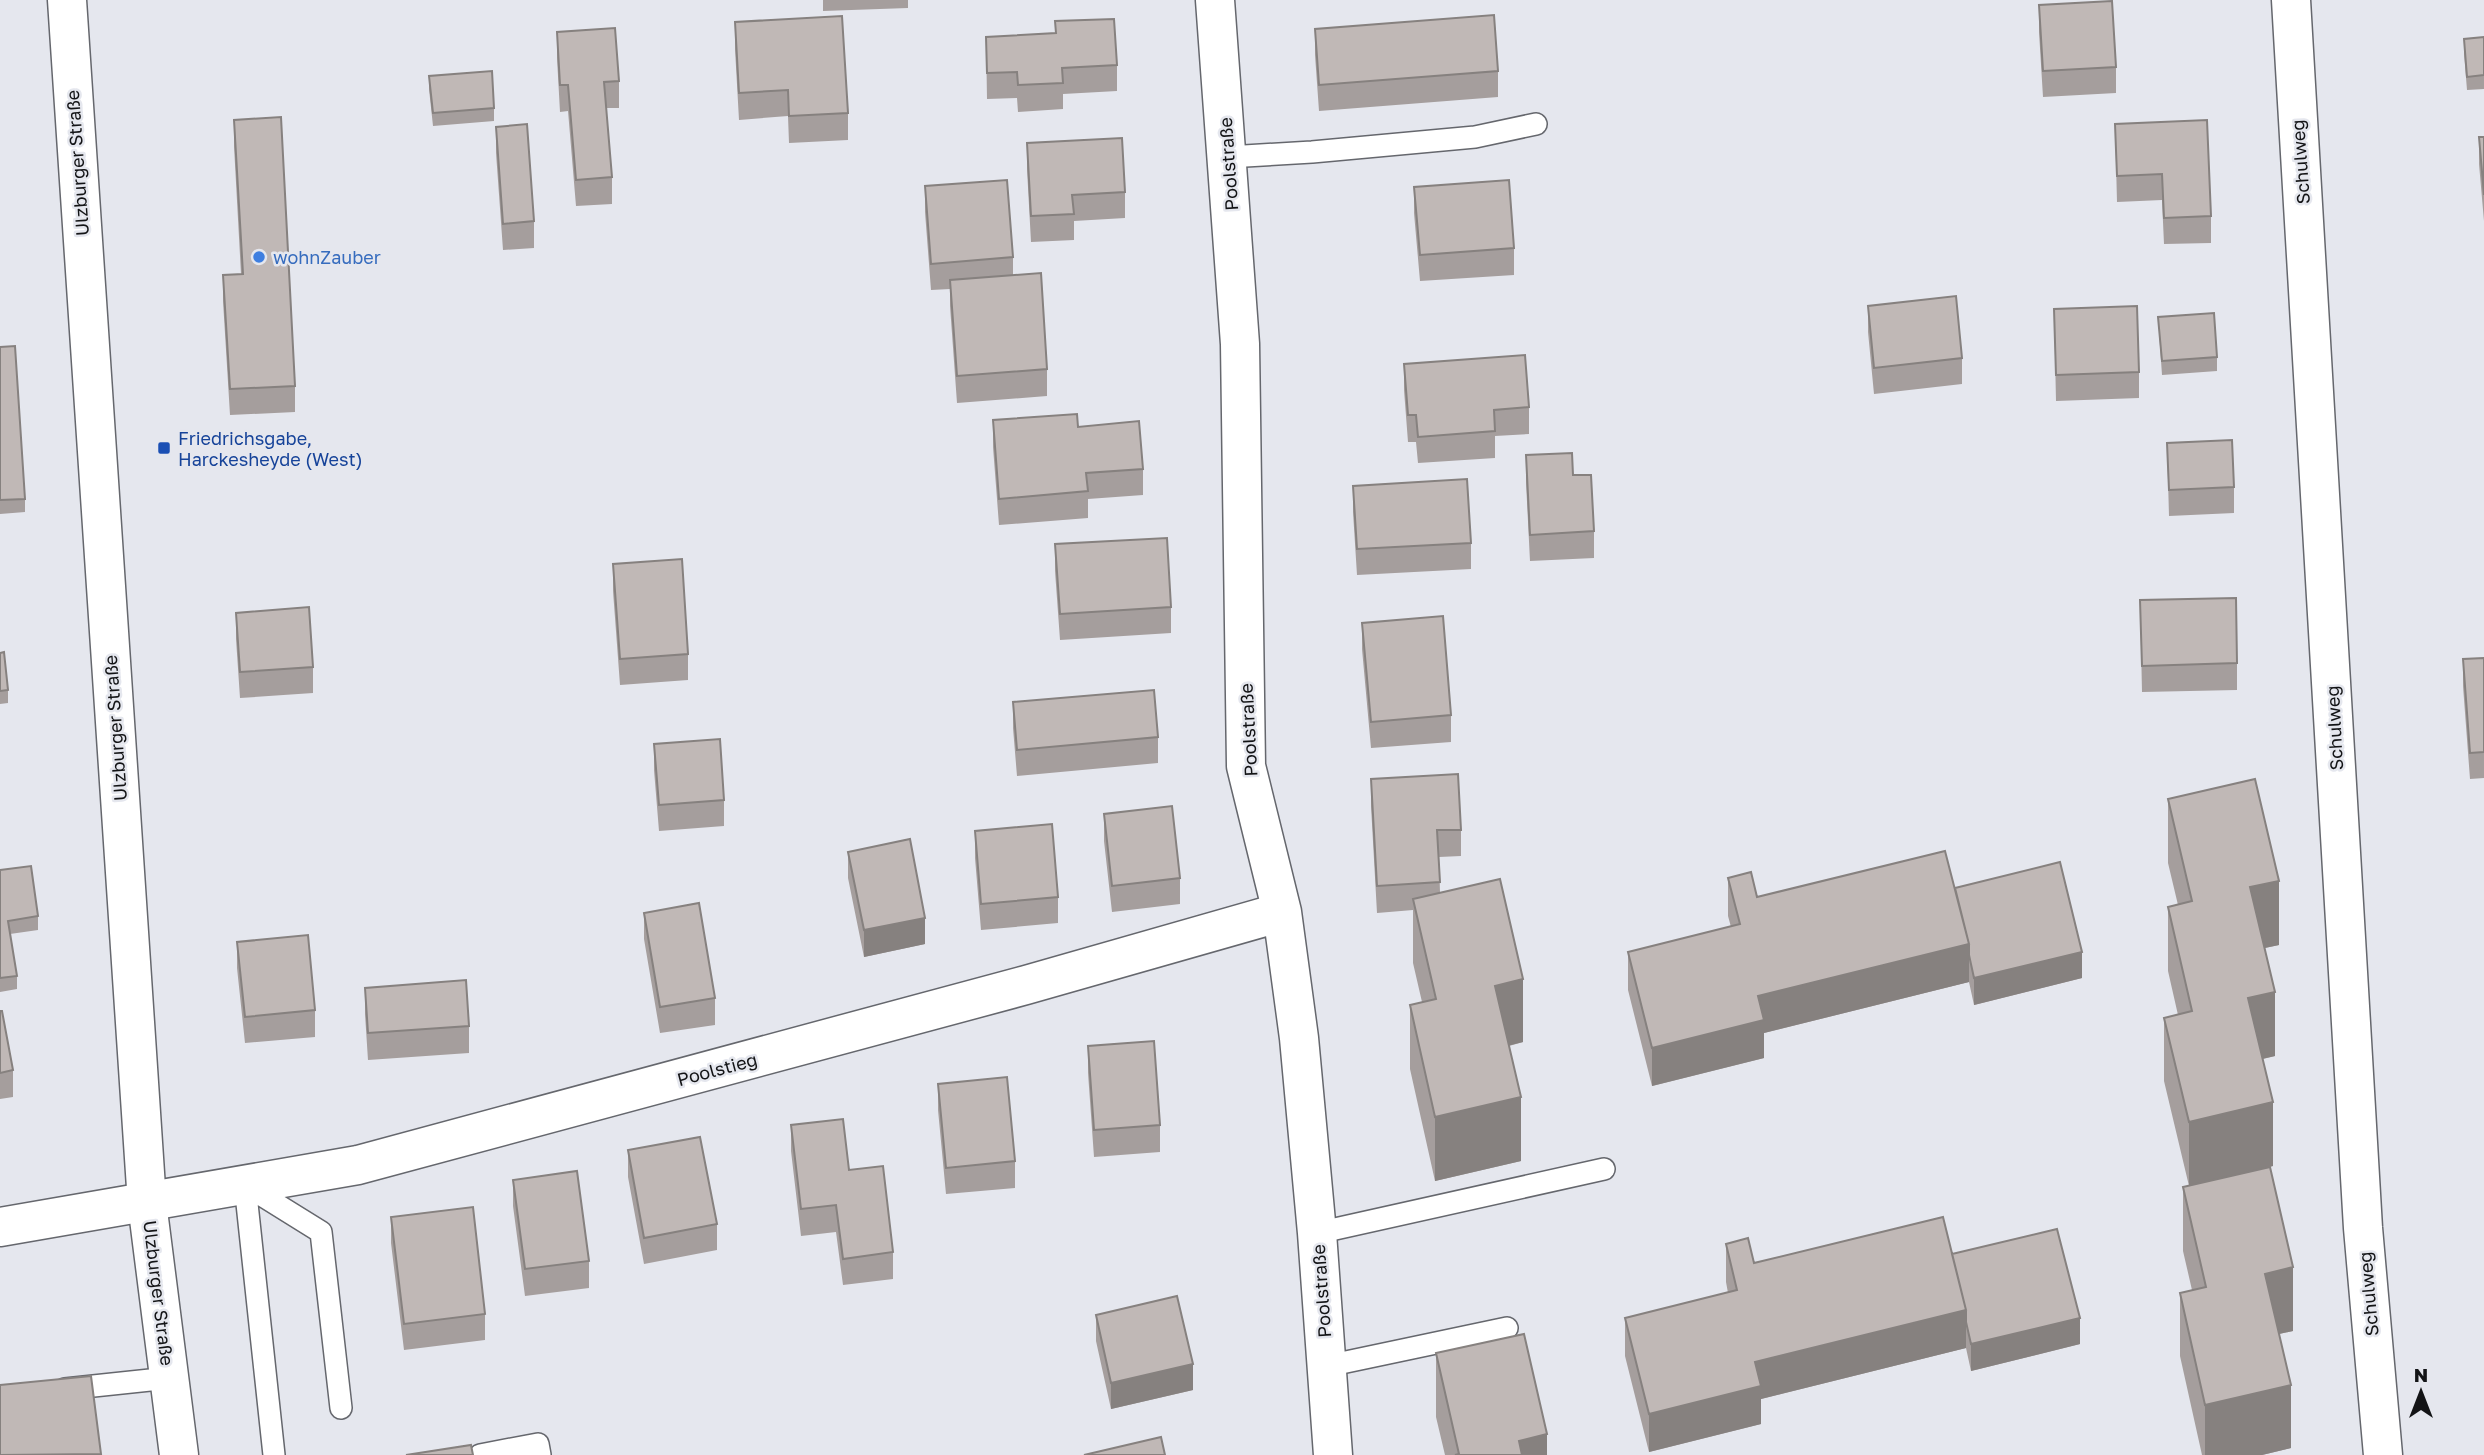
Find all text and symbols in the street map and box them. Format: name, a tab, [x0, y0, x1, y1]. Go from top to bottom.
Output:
street label: Ulzburger Straße	[61, 89, 93, 237]
street label: Poolstraße	[1214, 117, 1242, 211]
street label: Schulweg	[2286, 119, 2314, 205]
place label: wohnZauber	[273, 246, 381, 268]
marker: wohnZauber	[251, 249, 267, 265]
place label: Friedrichsgabe, Harckesheyde (West)	[178, 427, 363, 470]
marker: Friedrichsgabe, Harckesheyde (West)	[156, 440, 172, 456]
street label: Ulzburger Straße	[99, 654, 131, 802]
street label: Poolstraße	[1235, 683, 1261, 777]
street label: Schulweg	[2321, 685, 2347, 771]
street label: Poolstieg	[675, 1048, 759, 1090]
street label: Ulzburger Straße	[139, 1219, 179, 1367]
street label: Poolstraße	[1307, 1244, 1335, 1338]
street label: Schulweg	[2353, 1251, 2383, 1337]
north arrow	[2386, 1357, 2456, 1427]
text: N	[2414, 1363, 2428, 1386]

